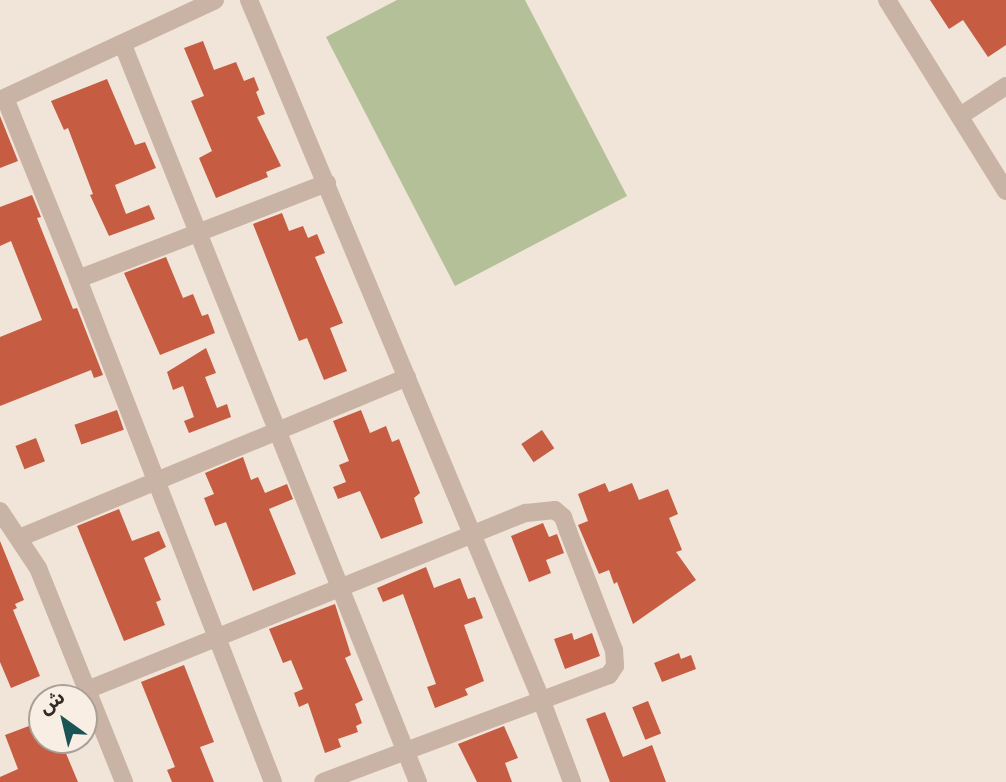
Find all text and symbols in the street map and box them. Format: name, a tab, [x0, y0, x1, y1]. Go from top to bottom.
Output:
north arrow	[28, 684, 98, 754]
text: ش	[34, 684, 70, 721]

